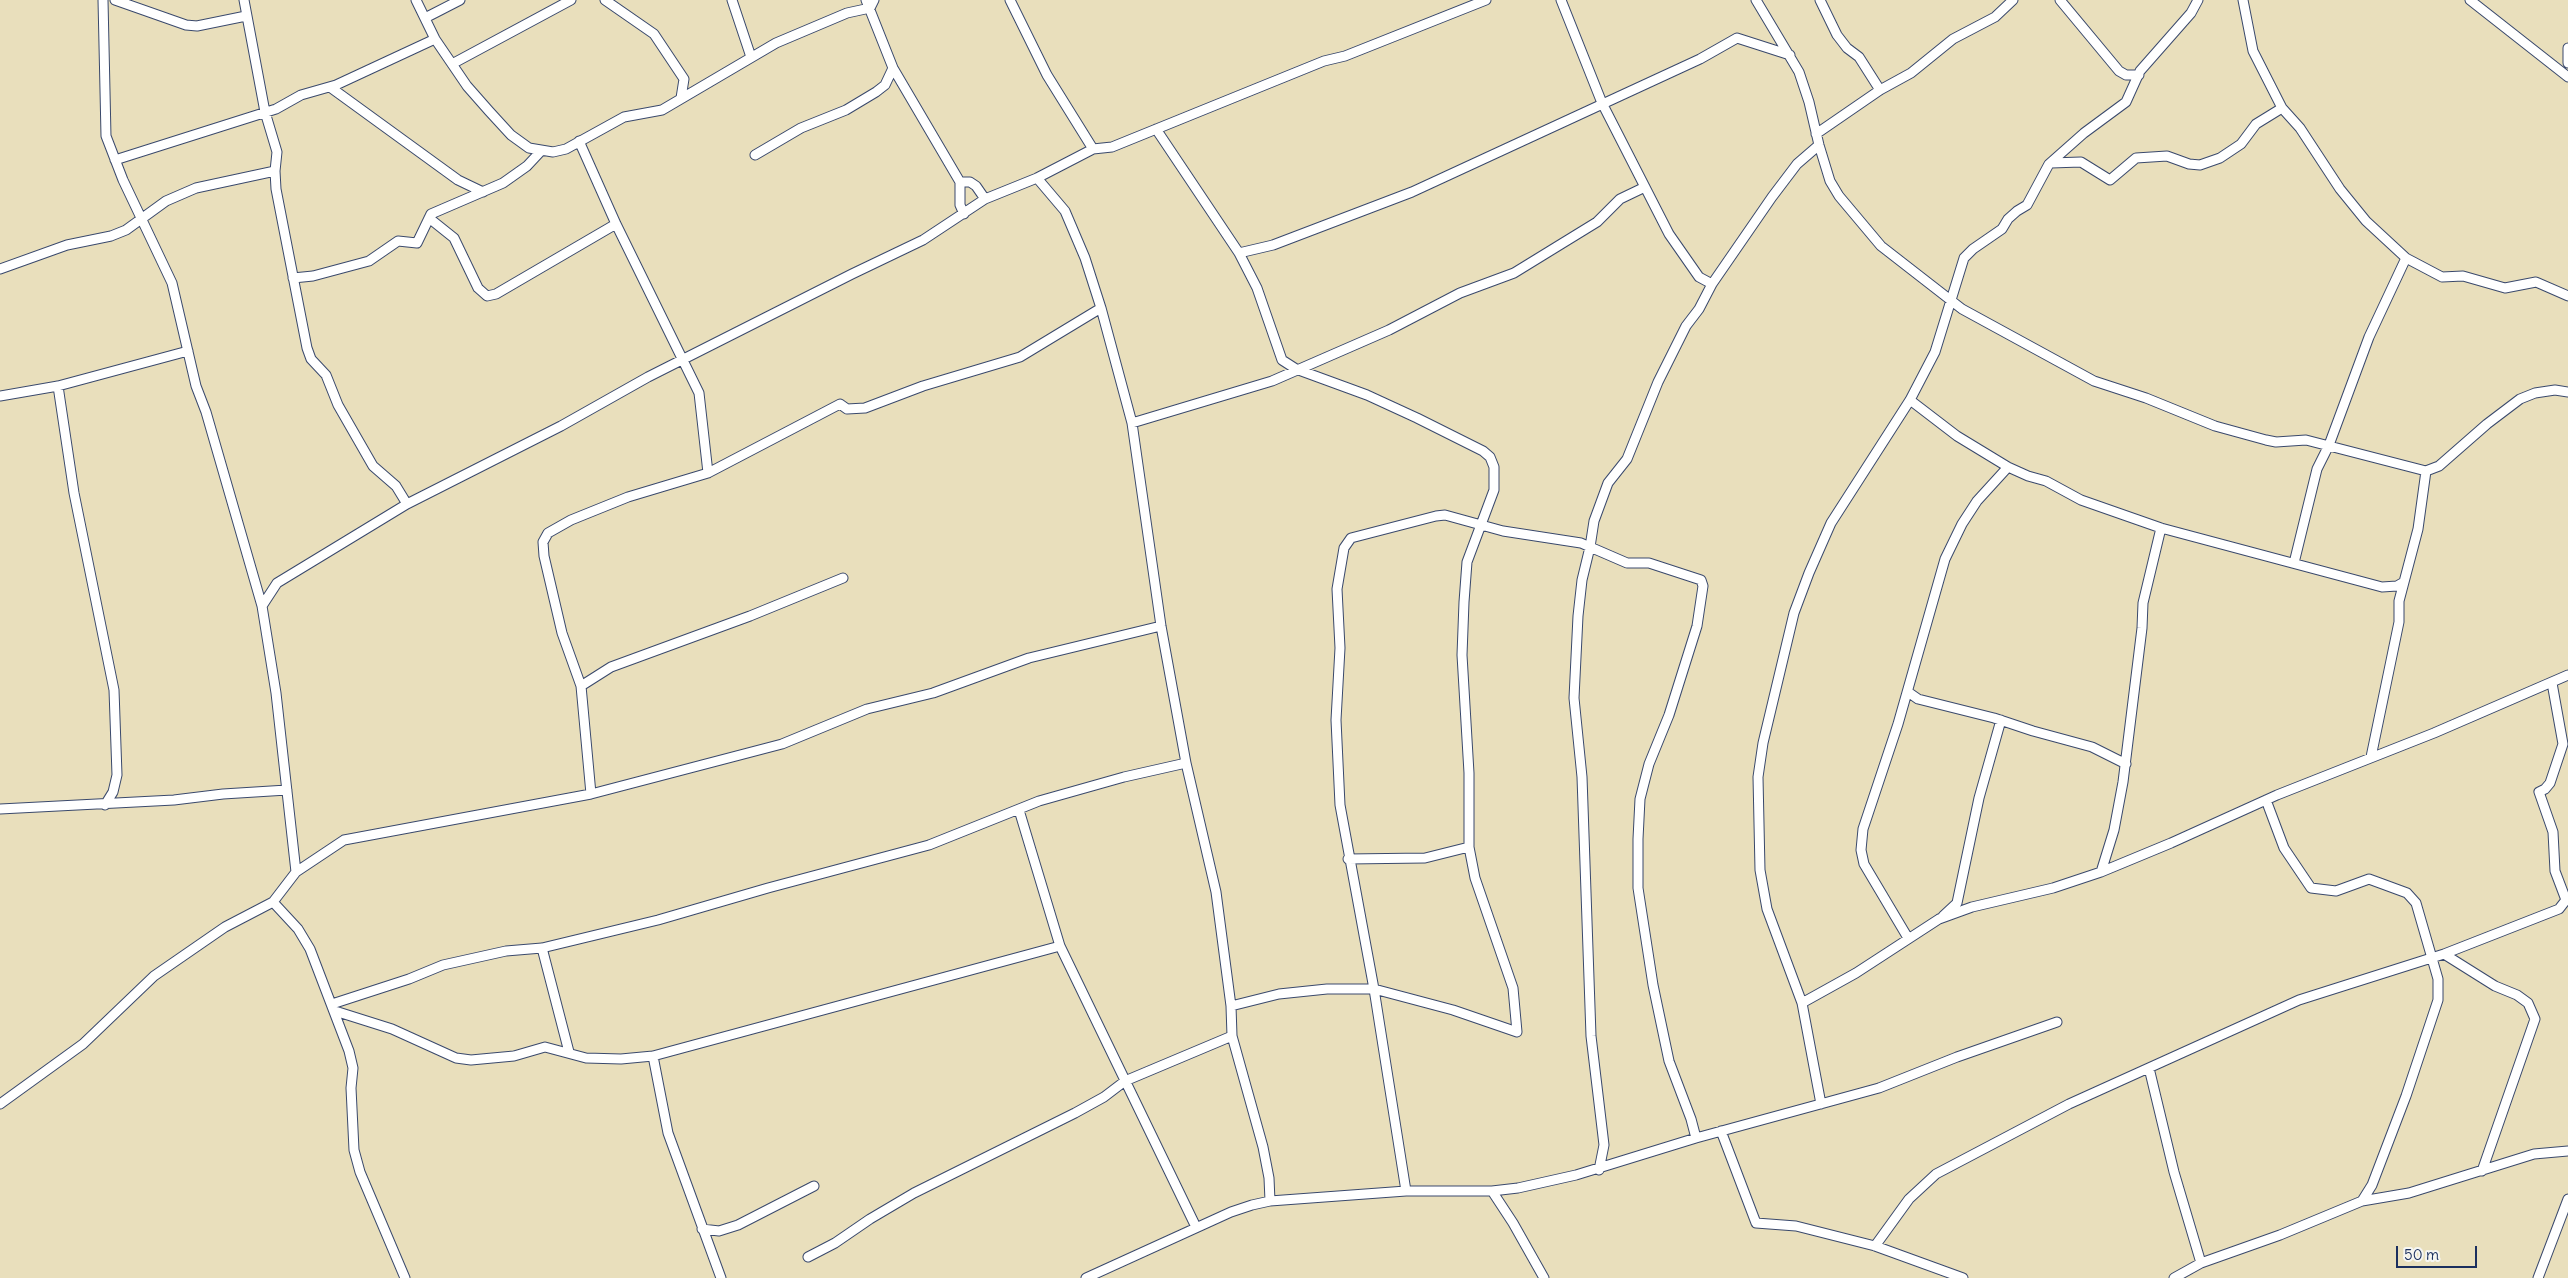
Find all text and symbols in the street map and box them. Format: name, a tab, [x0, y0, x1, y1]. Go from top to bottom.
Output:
scale bar	[2398, 1236, 2479, 1268]
text: 50 m	[2404, 1245, 2439, 1264]

